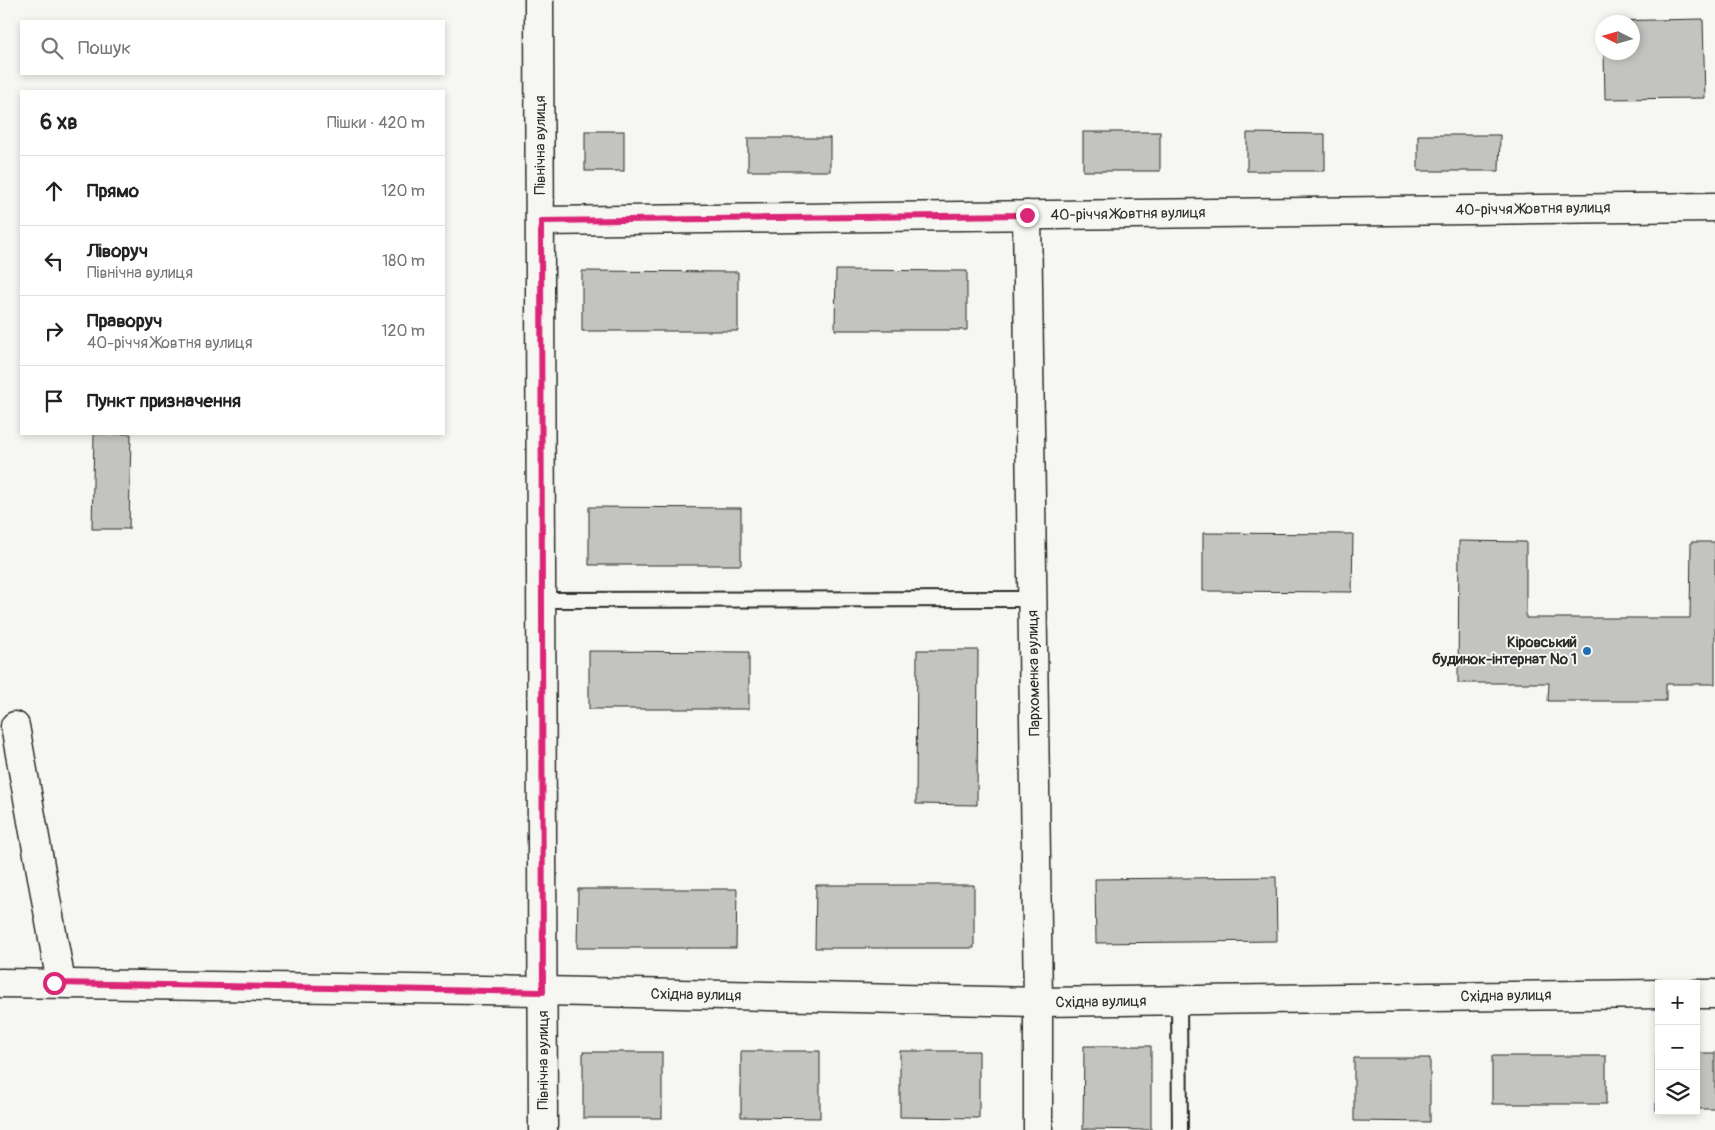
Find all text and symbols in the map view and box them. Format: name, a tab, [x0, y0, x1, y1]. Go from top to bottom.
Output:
north arrow	[1595, 15, 1640, 60]
search box	[20, 20, 445, 75]
icon: search	[38, 34, 66, 62]
text: Пошук	[78, 36, 131, 60]
street label: Північна вулиця	[531, 95, 550, 195]
text: 6 хв	[40, 109, 78, 136]
text: Пішки · 420 m	[327, 113, 425, 133]
icon: ahead	[40, 177, 68, 205]
text: Прямо	[87, 179, 139, 203]
text: 120 m	[381, 181, 425, 201]
street label: 40-річчя Жовтня вулиця	[1455, 198, 1611, 220]
street label: 40-річчя Жовтня вулиця	[1050, 203, 1206, 225]
route end	[1016, 204, 1039, 227]
text: Ліворуч	[87, 239, 148, 263]
icon: left	[40, 247, 68, 275]
text: 180 m	[382, 251, 425, 271]
text: Північна вулиця	[87, 263, 193, 283]
text: Праворуч	[87, 309, 162, 333]
icon: right	[40, 317, 68, 345]
text: 120 m	[381, 321, 425, 341]
text: 40-річчя Жовтня вулиця	[87, 333, 252, 353]
icon: arrive	[40, 387, 68, 415]
text: Пункт призначення	[87, 389, 241, 413]
street label: Пархоменка вулиця	[1023, 610, 1045, 736]
place label: Кіровський будинок-інтернат № 1	[1432, 633, 1577, 669]
marker: Кіровський будинок-інтернат № 1	[1581, 645, 1593, 657]
route start	[43, 972, 66, 995]
map controls	[1655, 980, 1700, 1115]
button: +	[1655, 980, 1700, 1025]
street label: Східна вулиця	[650, 985, 742, 1005]
street label: Східна вулиця	[1460, 986, 1552, 1006]
street label: Східна вулиця	[1055, 992, 1147, 1012]
street label: Північна вулиця	[534, 1010, 553, 1110]
button: −	[1655, 1025, 1700, 1070]
button: layers	[1655, 1070, 1700, 1115]

